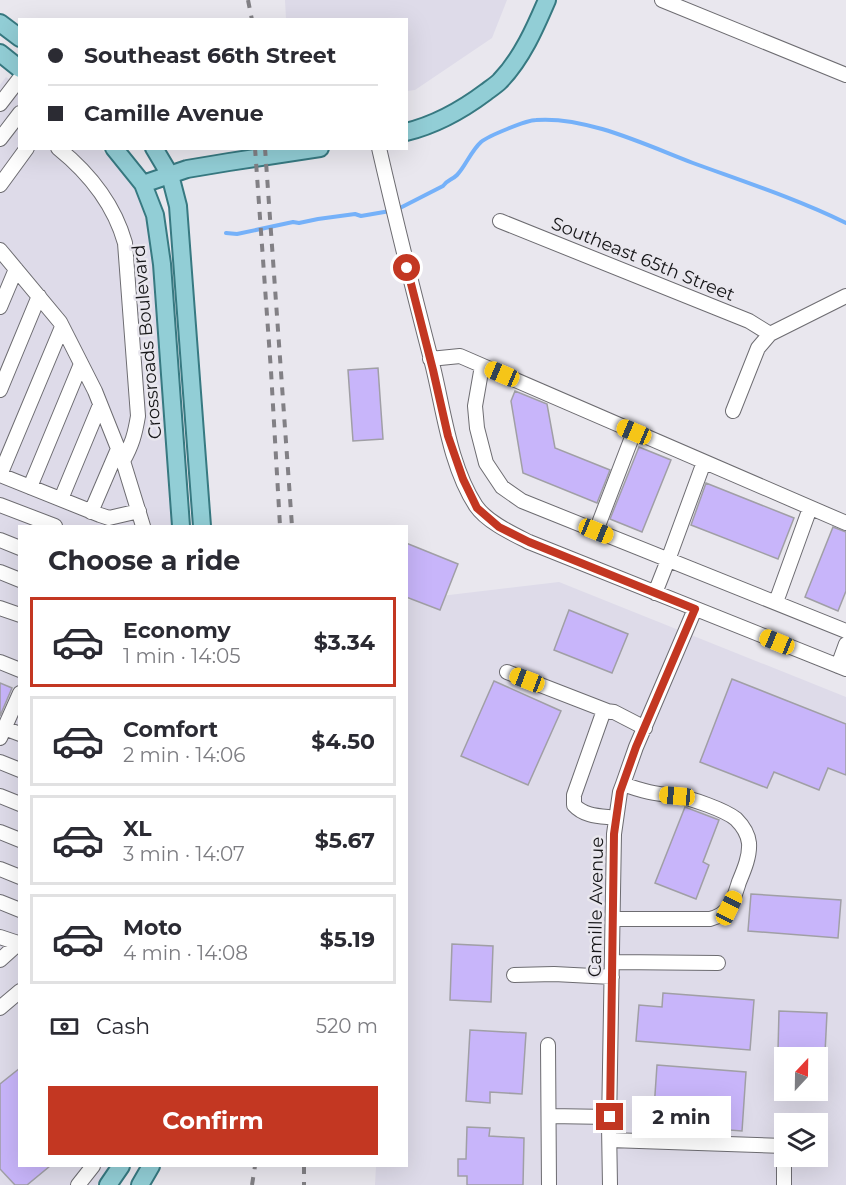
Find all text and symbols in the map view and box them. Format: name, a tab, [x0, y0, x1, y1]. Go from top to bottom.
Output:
text: Southeast 66th Street	[84, 42, 336, 69]
text: Camille Avenue	[84, 100, 264, 127]
street label: Southeast 65th Street	[548, 212, 738, 306]
street label: Crossroads Boulevard	[128, 244, 166, 440]
route start	[393, 254, 420, 281]
car	[482, 359, 522, 389]
car	[614, 417, 654, 447]
car	[576, 516, 616, 546]
text: Choose a ride	[48, 544, 240, 577]
icon: car	[51, 615, 105, 669]
text: Economy	[123, 617, 231, 644]
car	[757, 627, 797, 657]
text: $3.34	[314, 629, 375, 656]
text: 1 min · 14:05	[123, 644, 240, 668]
car	[507, 665, 547, 695]
icon: car	[51, 714, 105, 768]
text: Comfort	[123, 716, 218, 743]
text: $4.50	[311, 728, 375, 755]
text: 2 min · 14:06	[123, 743, 245, 767]
car	[658, 785, 696, 807]
icon: car	[51, 813, 105, 867]
text: XL	[123, 815, 152, 842]
text: $5.67	[315, 827, 375, 854]
street label: Camille Avenue	[584, 837, 608, 977]
text: 3 min · 14:07	[123, 842, 245, 866]
car	[713, 888, 745, 928]
icon: car	[51, 912, 105, 966]
text: Moto	[123, 914, 182, 941]
text: $5.19	[320, 926, 375, 953]
text: 4 min · 14:08	[123, 941, 248, 965]
icon: cash	[48, 1010, 81, 1043]
text: Cash	[96, 1013, 150, 1040]
text: 520 m	[316, 1014, 378, 1038]
north arrow	[774, 1047, 828, 1101]
map controls	[774, 1047, 828, 1167]
button: Confirm	[48, 1086, 378, 1155]
callout: 2 min	[631, 1096, 730, 1138]
route end	[596, 1103, 623, 1130]
text: 2 min	[652, 1105, 711, 1129]
button: layers	[774, 1113, 828, 1167]

